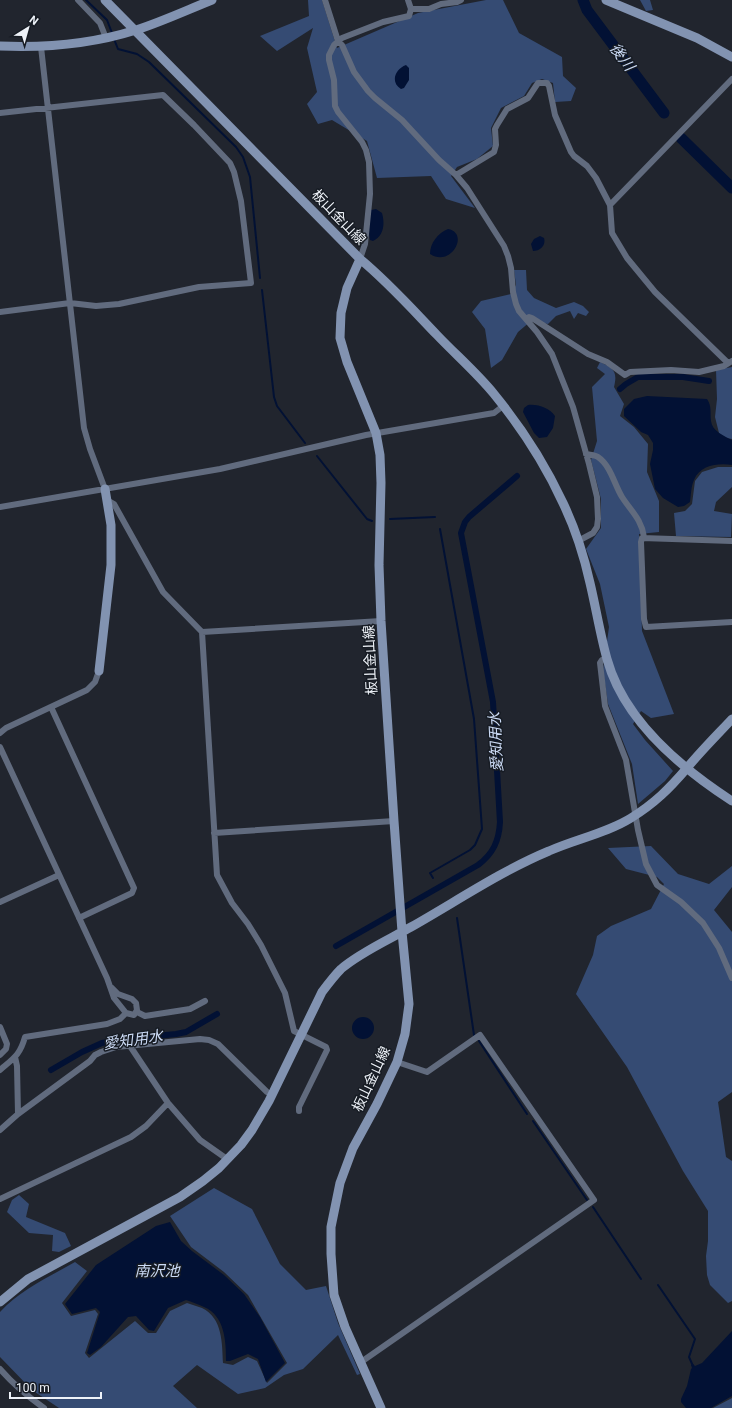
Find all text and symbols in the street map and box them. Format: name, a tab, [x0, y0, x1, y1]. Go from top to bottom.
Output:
north arrow	[8, 8, 48, 48]
text: N	[27, 13, 41, 28]
water label: 後川	[606, 40, 639, 76]
street label: 板山金山線	[309, 186, 369, 248]
street label: 板山金山線	[360, 625, 380, 695]
water label: 愛知用水	[485, 710, 507, 772]
water label: 愛知用水	[102, 1027, 166, 1053]
street label: 板山金山線	[349, 1044, 393, 1114]
water label: 南沢池	[134, 1262, 181, 1280]
scale bar	[10, 1374, 101, 1400]
text: 100 m	[16, 1381, 50, 1395]

